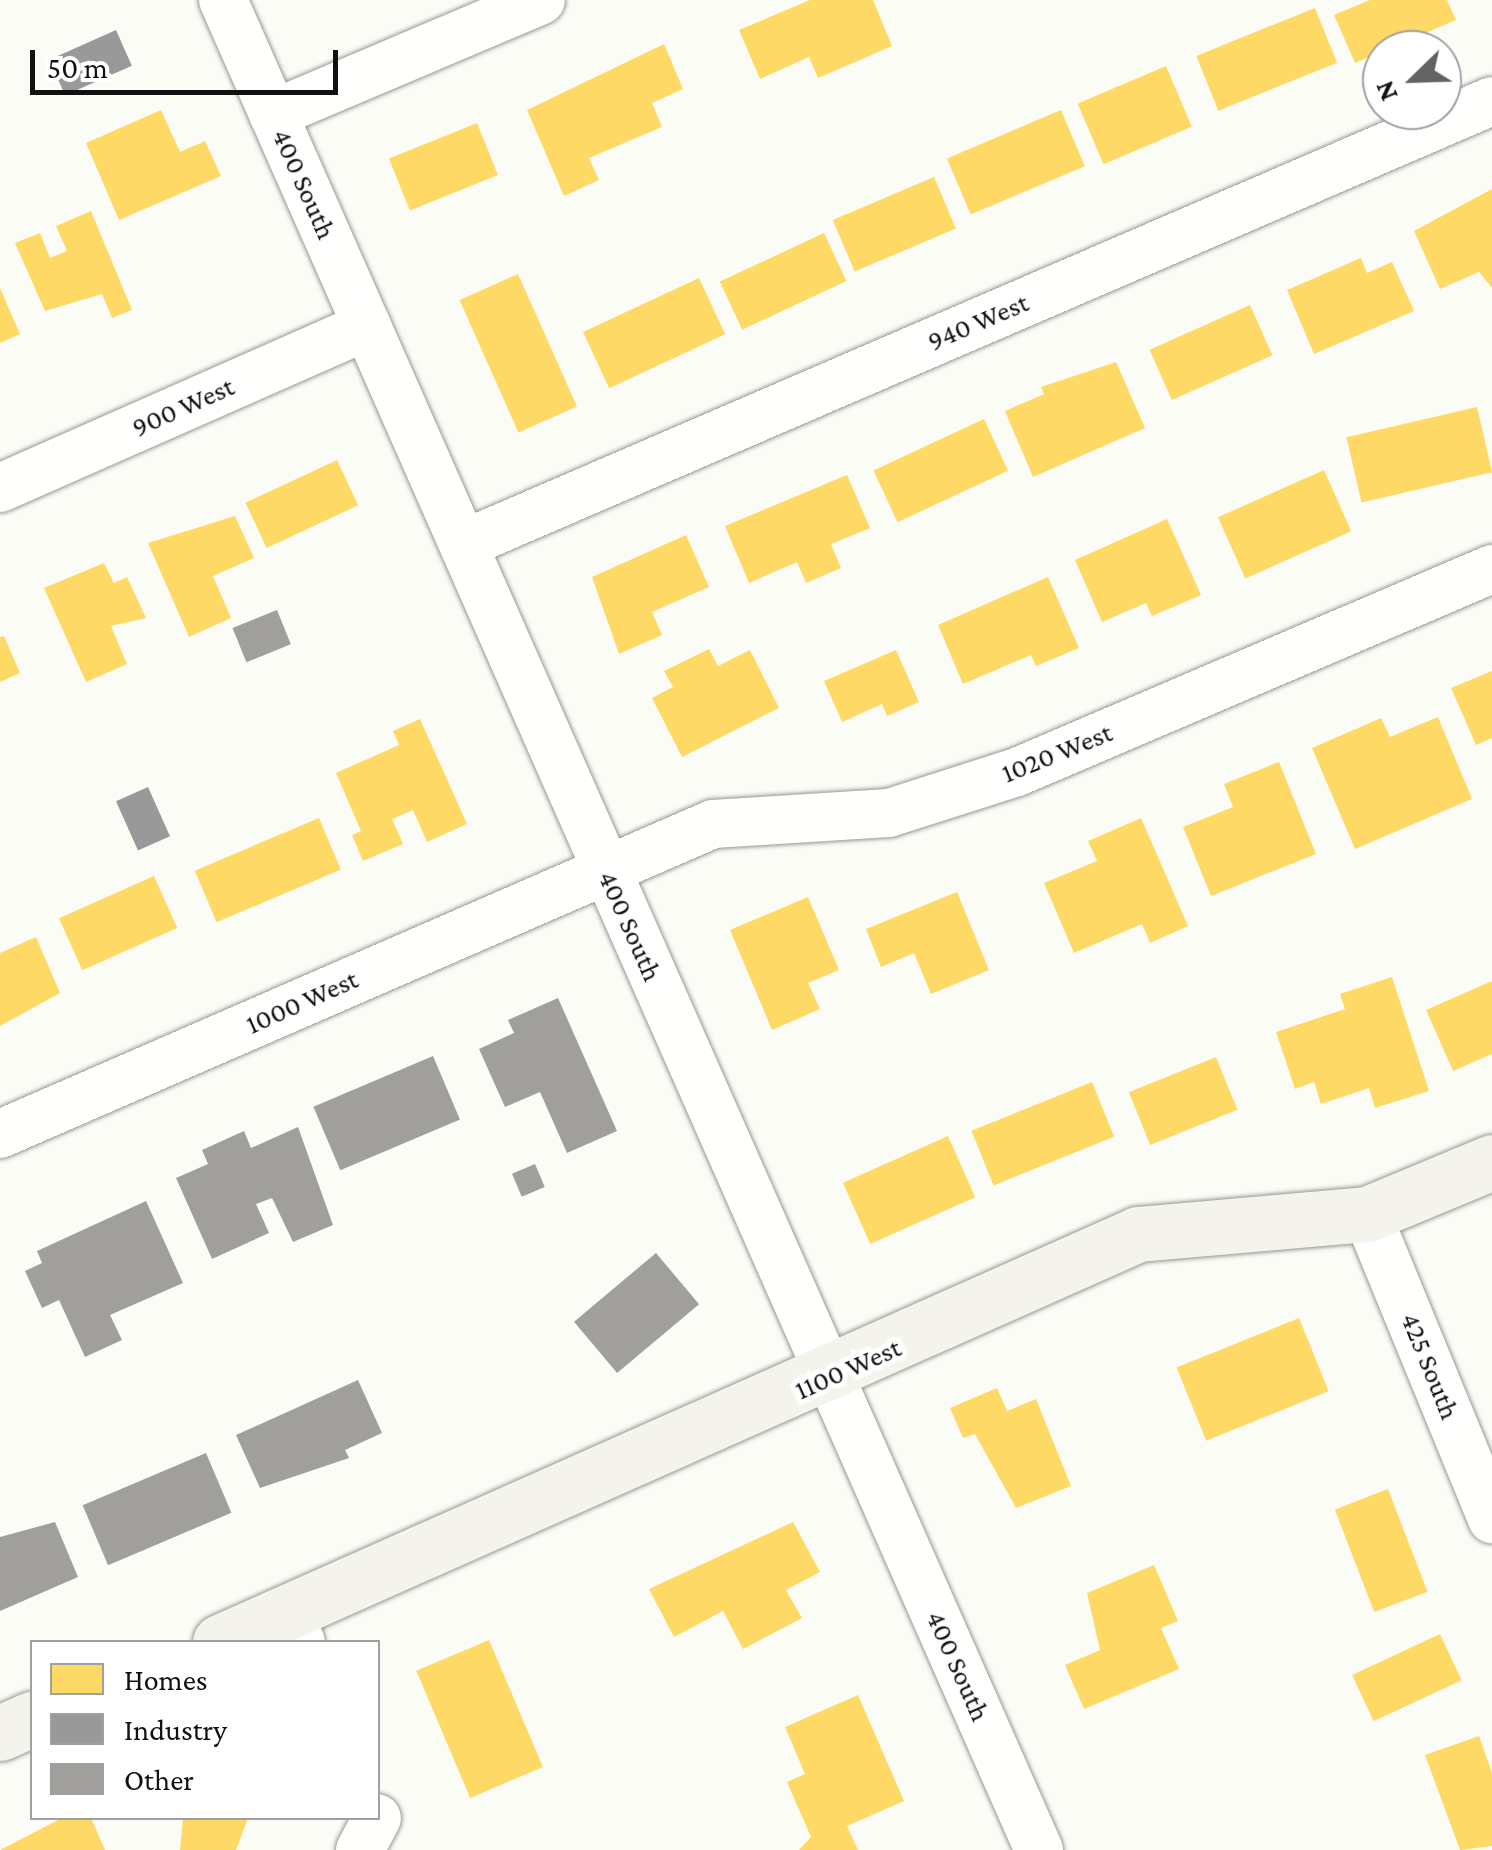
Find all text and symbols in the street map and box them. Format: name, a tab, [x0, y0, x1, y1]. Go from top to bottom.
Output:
scale bar	[35, 30, 342, 92]
north arrow	[1362, 30, 1462, 130]
text: 50 m	[47, 51, 108, 84]
text: N	[1368, 76, 1404, 106]
street label: 400 South	[265, 124, 343, 244]
street label: 940 West	[922, 286, 1034, 358]
street label: 900 West	[127, 370, 239, 444]
street label: 1020 West	[997, 716, 1117, 790]
street label: 400 South	[591, 866, 669, 986]
street label: 1000 West	[241, 962, 363, 1042]
street label: 425 South	[1393, 1308, 1467, 1424]
street label: 1100 West	[790, 1331, 906, 1407]
street label: 400 South	[919, 1606, 997, 1726]
legend	[30, 1640, 380, 1820]
text: Homes	[124, 1663, 208, 1696]
text: Industry	[124, 1713, 227, 1746]
text: Other	[124, 1763, 194, 1796]

